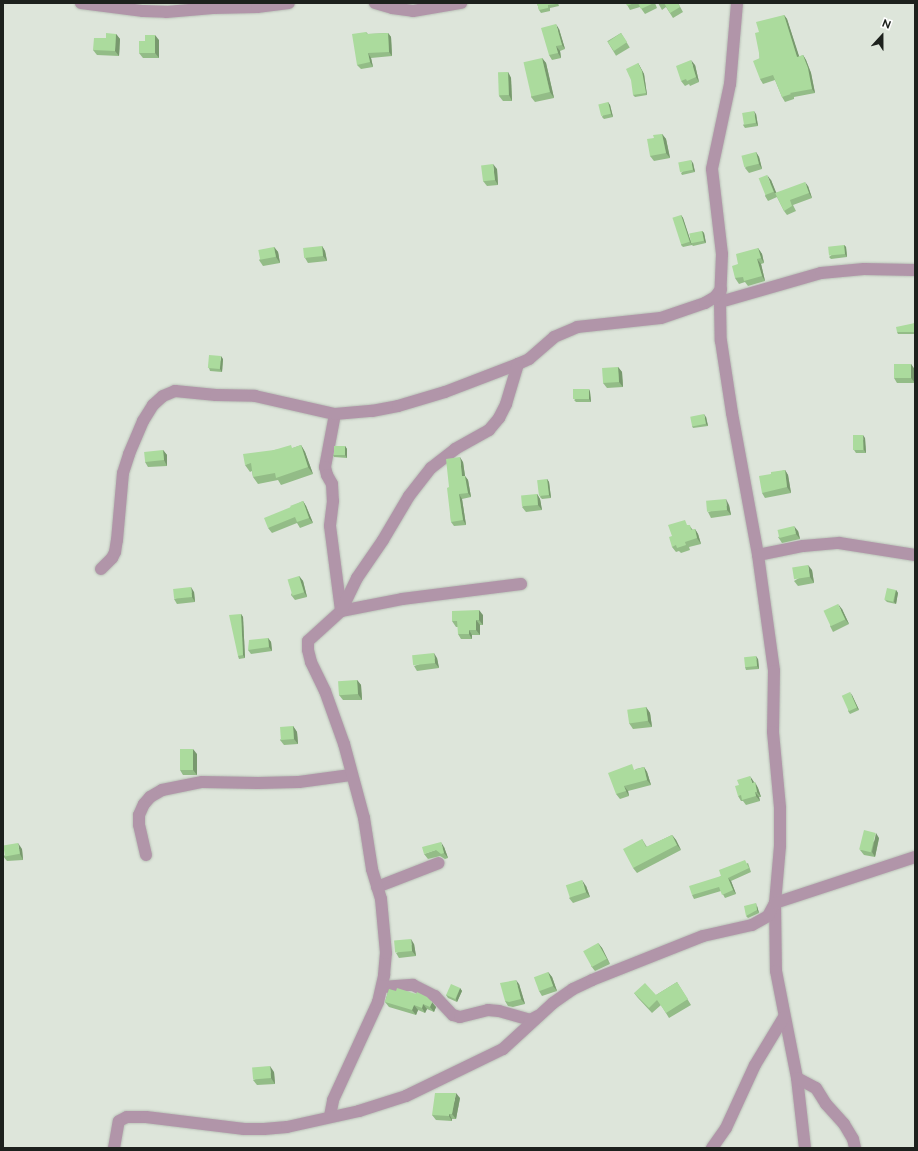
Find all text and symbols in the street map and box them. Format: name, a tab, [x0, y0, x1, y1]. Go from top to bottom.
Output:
north arrow	[862, 16, 902, 56]
text: N	[880, 17, 893, 32]

